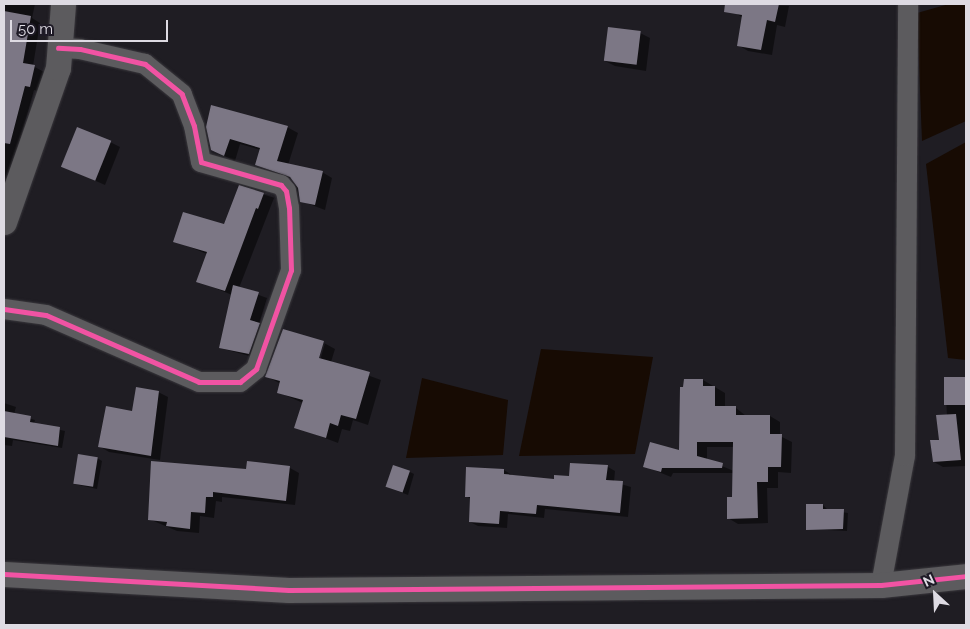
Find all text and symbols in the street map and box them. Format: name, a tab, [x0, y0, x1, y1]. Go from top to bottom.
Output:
scale bar	[12, 10, 170, 42]
text: 50 m	[18, 20, 53, 38]
north arrow	[910, 569, 960, 619]
text: N	[920, 571, 937, 590]

